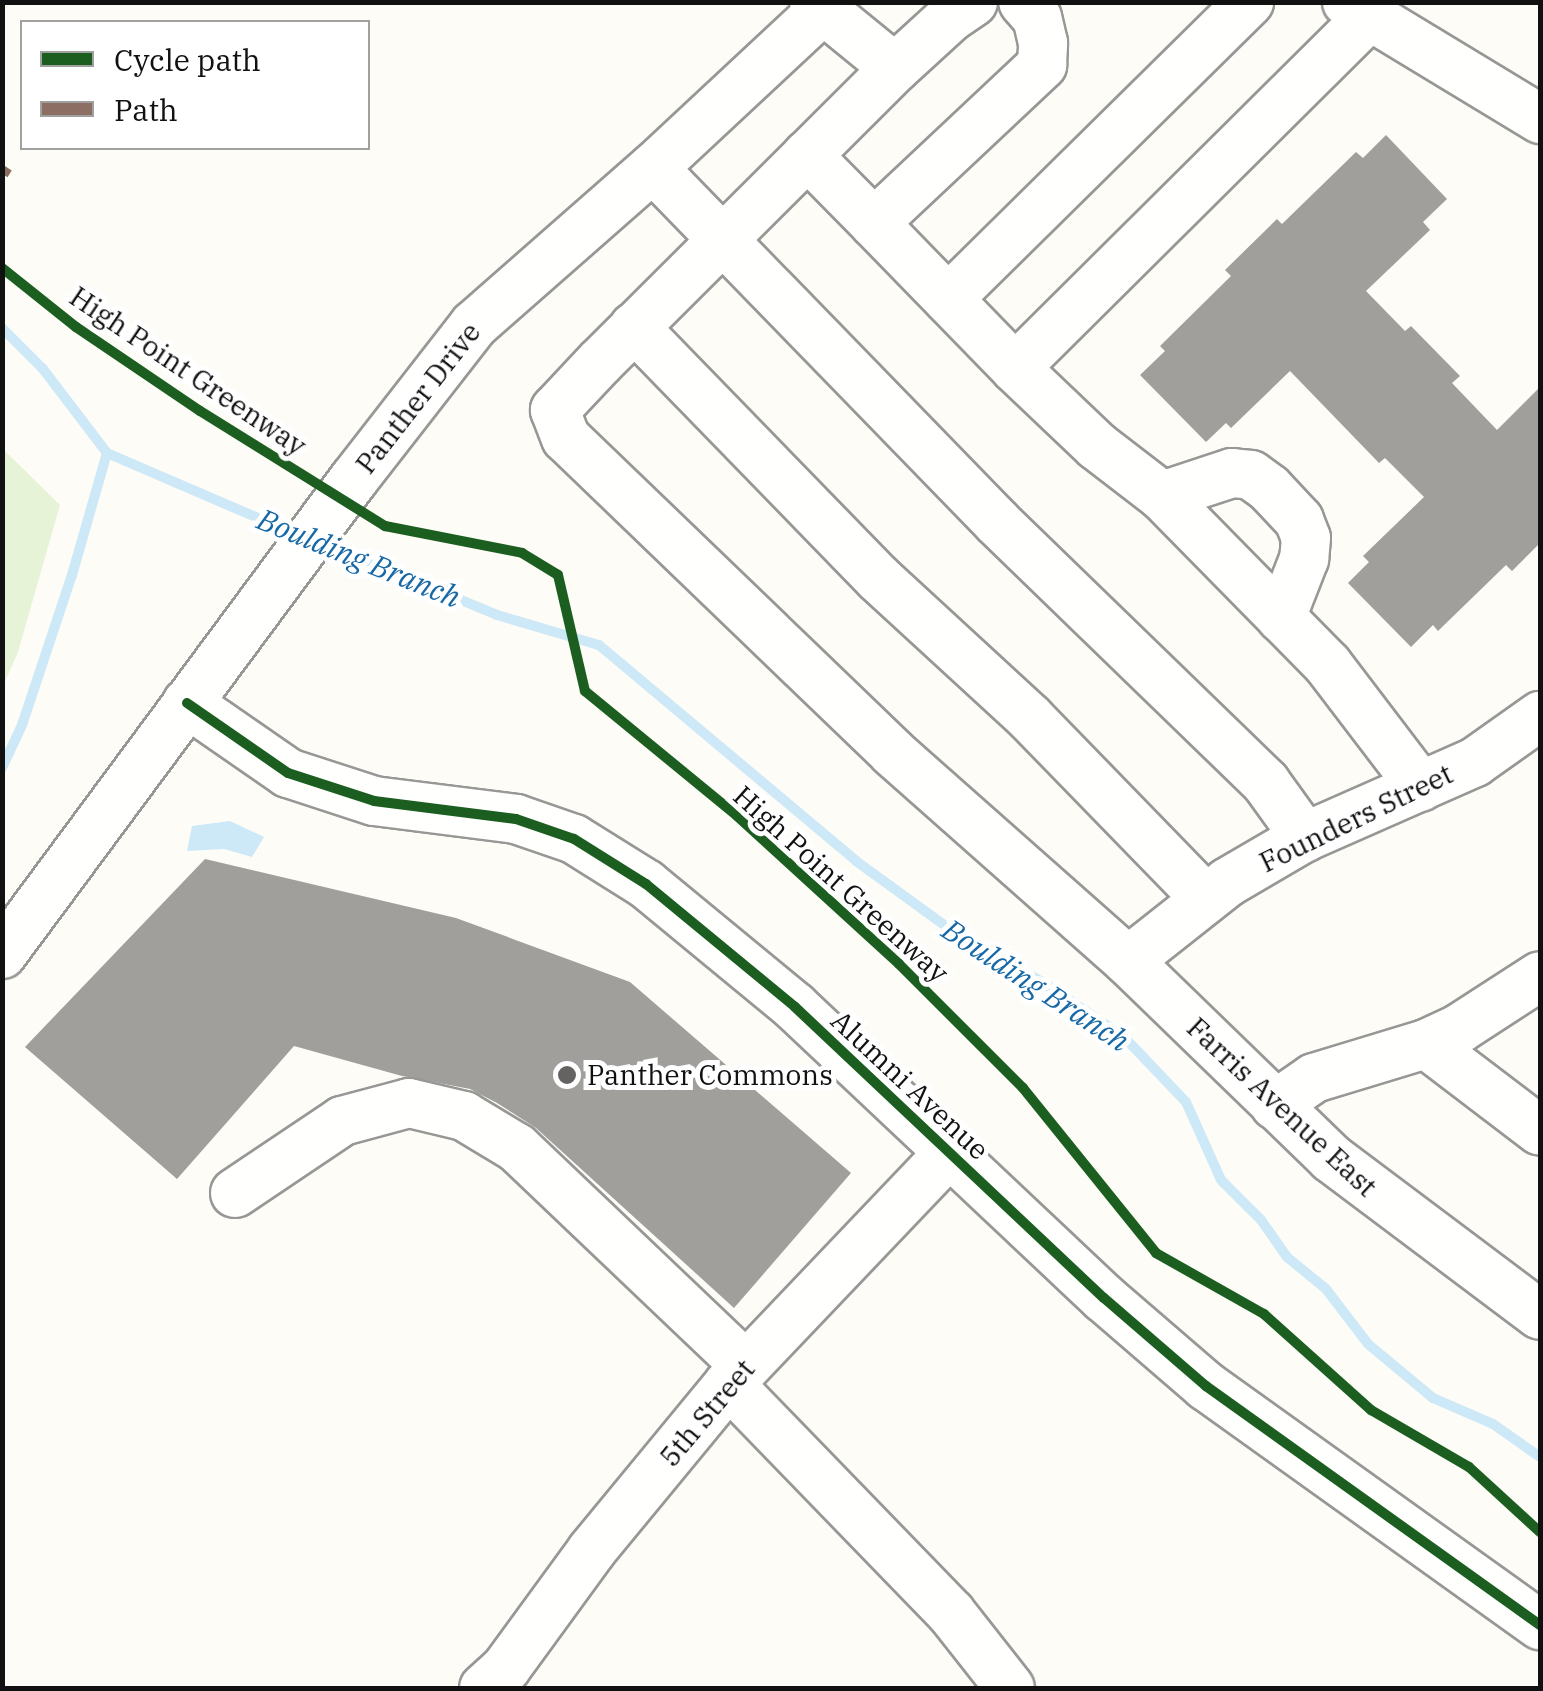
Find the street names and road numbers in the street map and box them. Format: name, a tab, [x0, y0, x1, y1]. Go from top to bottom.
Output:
street label: High Point Greenway	[64, 279, 312, 463]
street label: Panther Drive	[349, 316, 487, 480]
street label: Founders Street	[1254, 757, 1458, 879]
street label: High Point Greenway	[727, 779, 955, 989]
street label: Alumni Avenue	[824, 1004, 996, 1166]
street label: Farris Avenue East	[1180, 1010, 1384, 1204]
street label: 5th Street	[653, 1353, 761, 1473]

